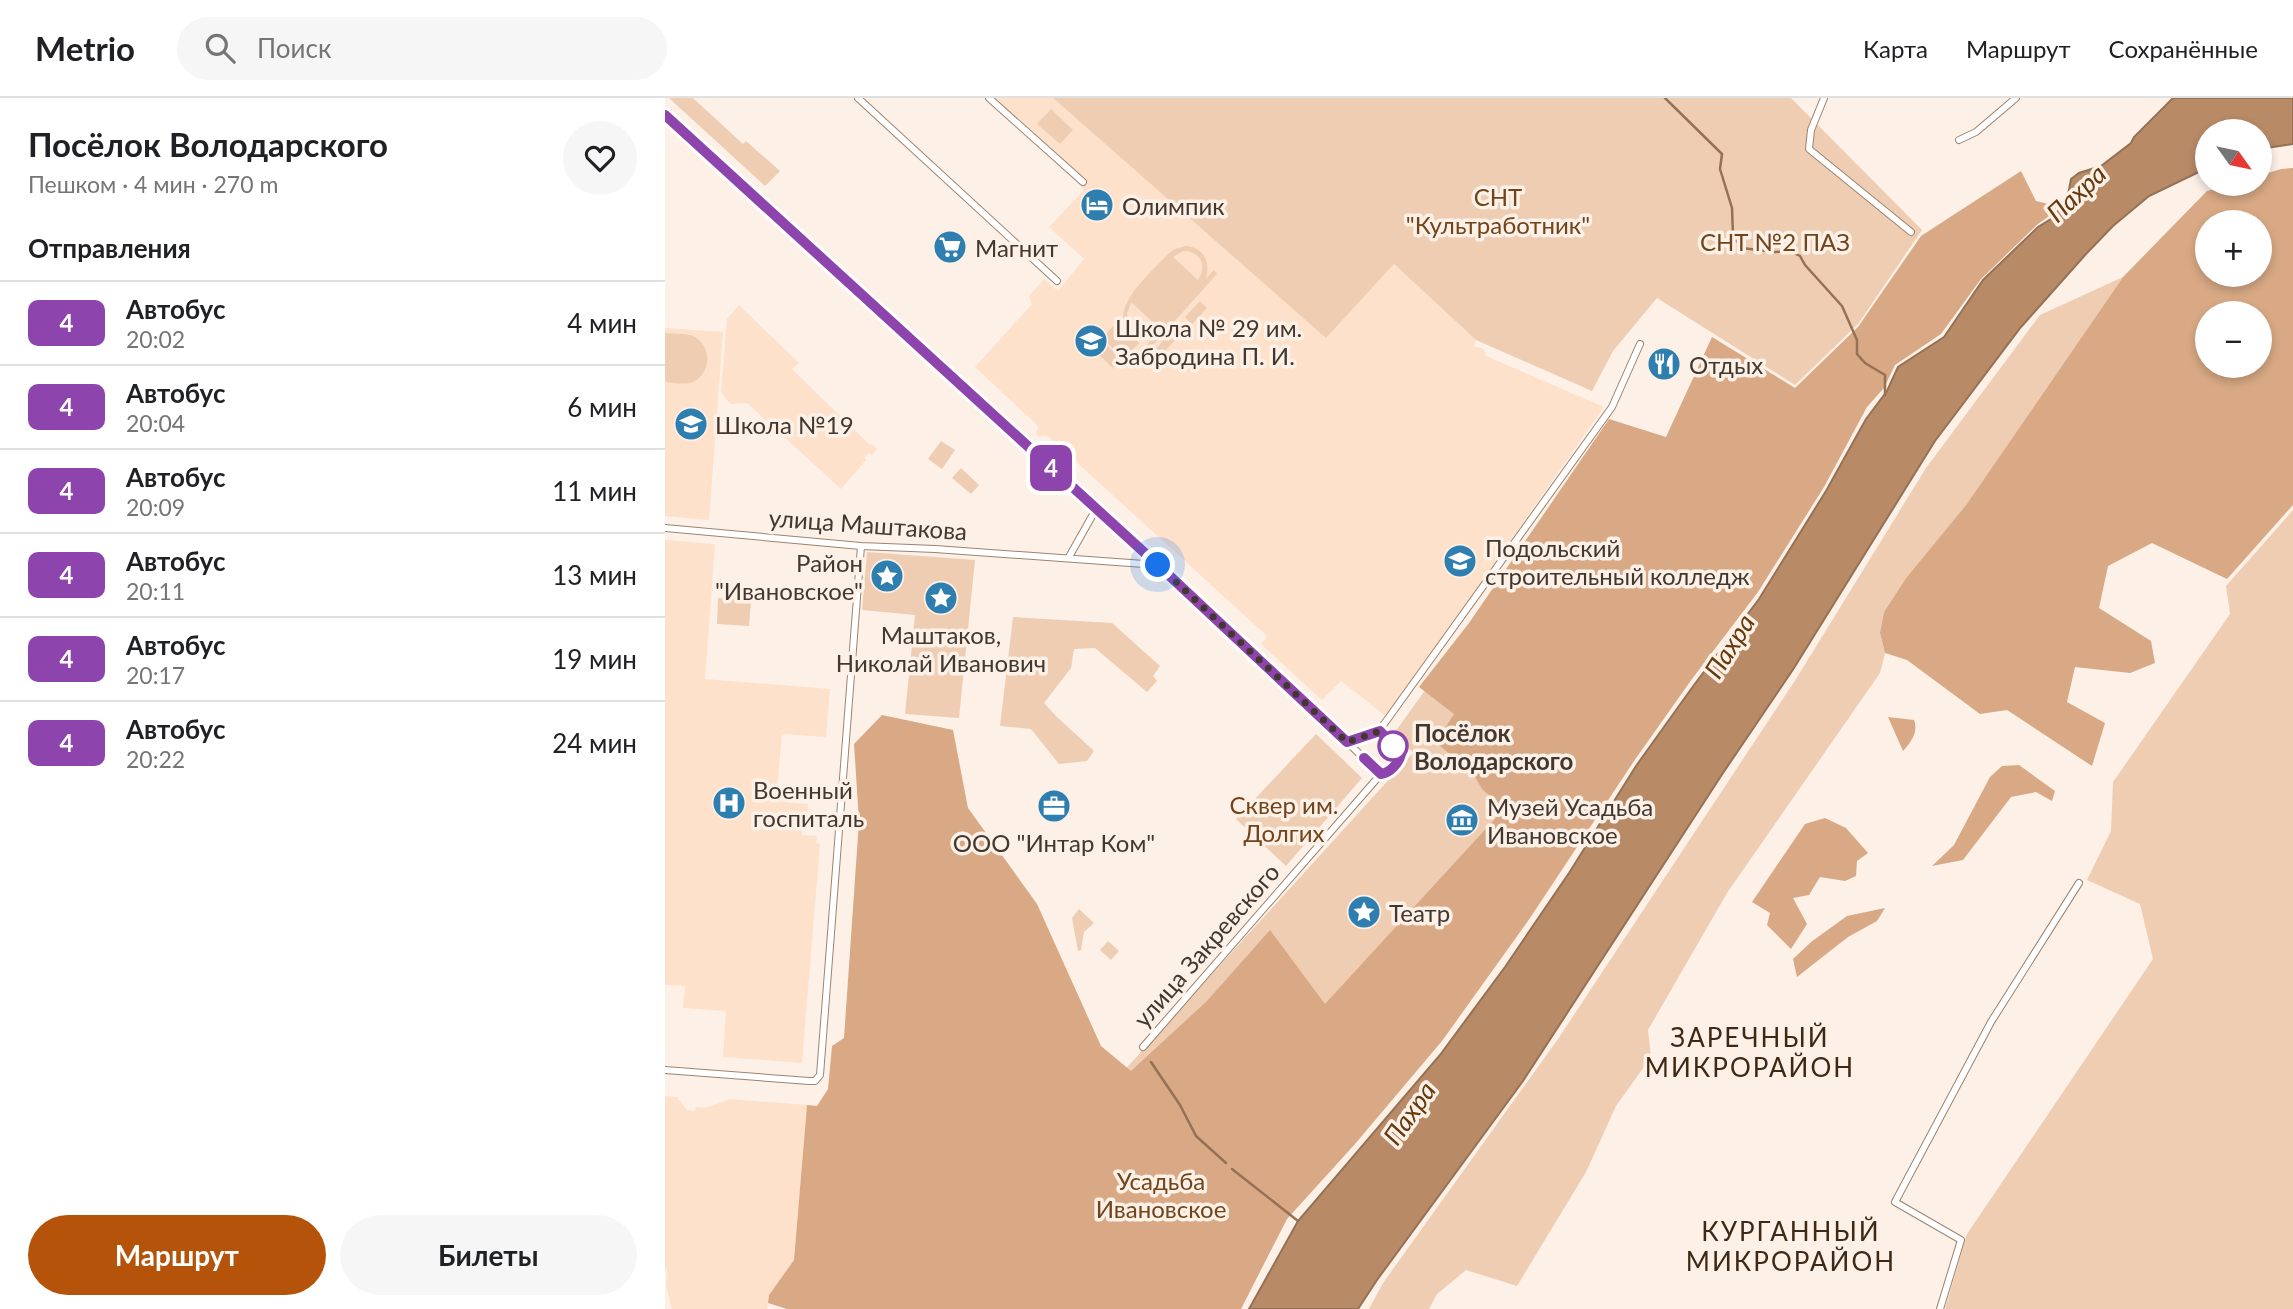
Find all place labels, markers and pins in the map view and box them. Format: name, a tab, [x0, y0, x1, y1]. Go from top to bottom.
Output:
hotel icon: Олимпик	[1078, 186, 1116, 224]
place label: Олимпик	[1122, 191, 1225, 220]
supermarket icon: Магнит	[931, 228, 969, 266]
place label: Магнит	[975, 233, 1058, 262]
place label: Школа № 29 им. Забродина П. И.	[1115, 313, 1302, 370]
school or university icon: Школа № 29 им. Забродина П. И.	[1072, 322, 1110, 360]
restaurant icon: Отдых	[1645, 345, 1683, 383]
place label: Отдых	[1689, 350, 1763, 379]
school or university icon: Школа №19	[672, 405, 710, 443]
place label: Школа №19	[715, 410, 854, 439]
place label: Подольский строительный колледж	[1485, 533, 1750, 590]
school or university icon: Подольский строительный колледж	[1441, 542, 1479, 580]
place label: Район "Ивановское"	[715, 548, 863, 605]
place icon: Район "Ивановское"	[868, 557, 906, 595]
place icon: Маштаков, Николай Иванович	[922, 579, 960, 617]
place label: Маштаков, Николай Иванович	[836, 620, 1046, 677]
place label: Посёлок Володарского	[1414, 718, 1573, 775]
marker: Посёлок Володарского	[1378, 731, 1408, 761]
place label: Военный госпиталь	[753, 775, 864, 832]
hospital icon: Военный госпиталь	[710, 784, 748, 822]
office icon: ООО "Интар Ком"	[1035, 787, 1073, 825]
place label: Музей Усадьба Ивановское	[1487, 792, 1653, 849]
museum icon: Музей Усадьба Ивановское	[1443, 801, 1481, 839]
place label: ООО "Интар Ком"	[953, 828, 1155, 857]
place icon: Театр	[1345, 893, 1383, 931]
place label: Театр	[1389, 898, 1450, 927]

